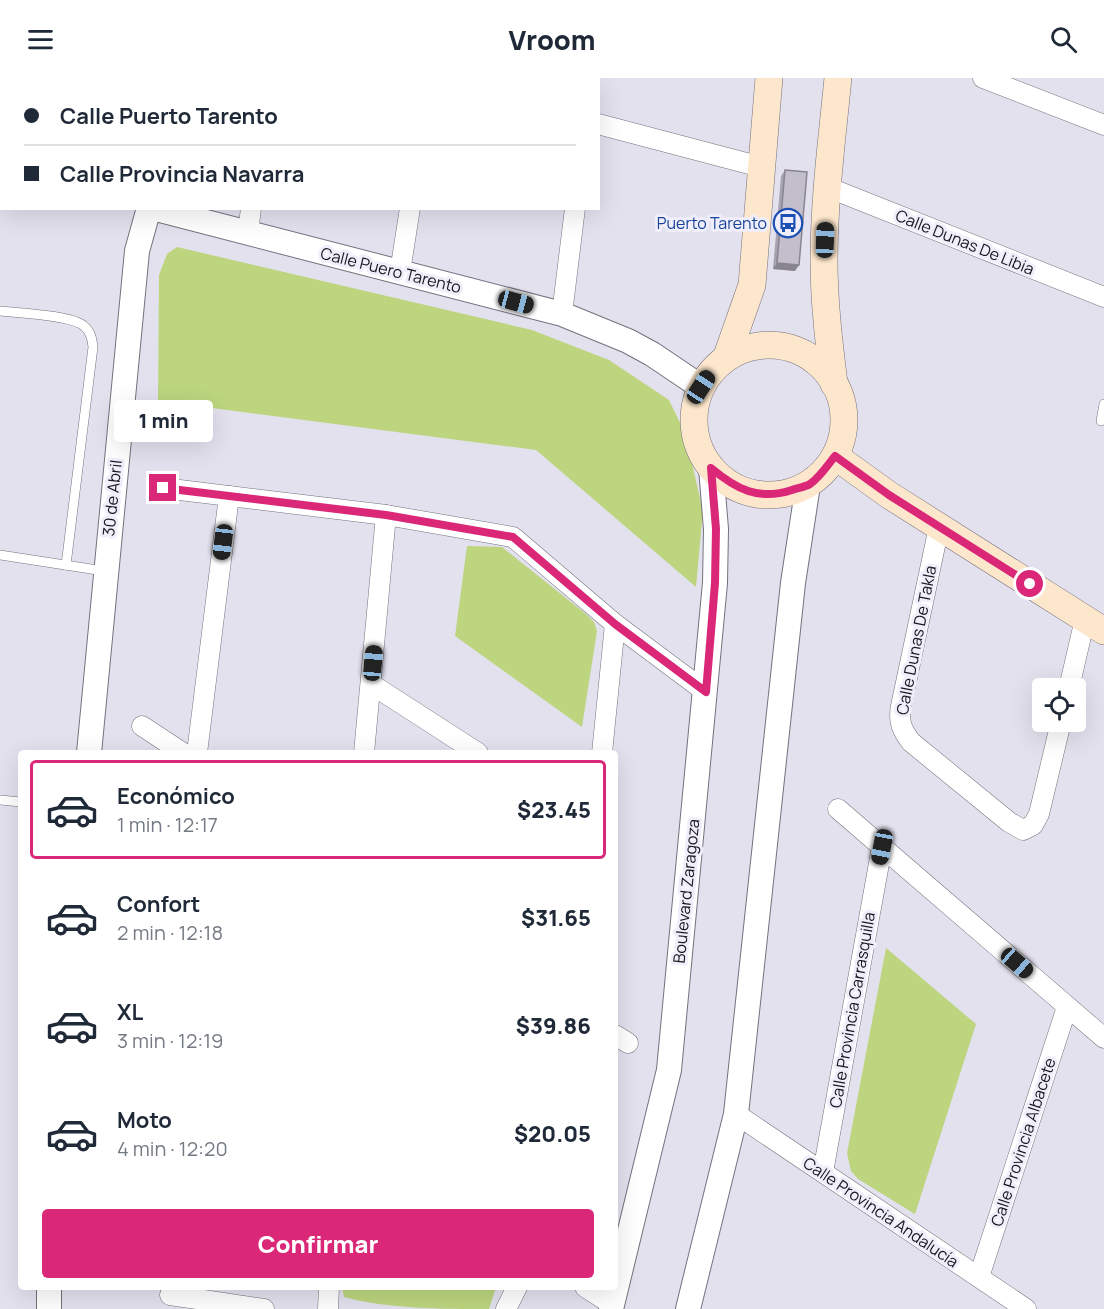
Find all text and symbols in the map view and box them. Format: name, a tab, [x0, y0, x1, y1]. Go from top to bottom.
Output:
text: Vroom	[508, 21, 596, 58]
icon: menu	[24, 23, 57, 56]
icon: search	[1047, 23, 1080, 56]
text: Calle Puerto Tarento	[60, 101, 278, 131]
text: Calle Provincia Navarra	[60, 159, 304, 189]
street label: Calle Dunas De Libia	[892, 204, 1038, 280]
bus stop icon: Puerto Tarento	[772, 207, 804, 239]
place label: Puerto Tarento	[657, 212, 767, 234]
car	[815, 222, 835, 258]
street label: Calle Puero Tarento	[318, 242, 464, 298]
car	[496, 289, 536, 315]
car	[684, 367, 718, 407]
callout: 1 min	[114, 401, 213, 443]
text: 1 min	[138, 407, 189, 434]
street label: 30 de Abril	[97, 459, 127, 537]
route end	[149, 474, 176, 501]
car	[212, 523, 234, 561]
street label: Calle Dunas De Takla	[891, 563, 941, 717]
route start	[1016, 570, 1043, 597]
car	[362, 644, 384, 682]
map controls	[1032, 678, 1086, 732]
button: locate	[1032, 678, 1086, 732]
text: Económico	[117, 781, 235, 811]
icon: car	[45, 783, 99, 837]
text: $23.45	[517, 795, 591, 825]
text: 1 min · 12:17	[117, 811, 218, 838]
street label: Boulevard Zaragoza	[667, 818, 705, 964]
car	[870, 828, 894, 866]
text: Confort	[117, 889, 200, 919]
icon: car	[45, 891, 99, 945]
text: $31.65	[521, 903, 591, 933]
street label: Calle Provincia Carrasquilla	[824, 910, 880, 1110]
text: 2 min · 12:18	[117, 919, 223, 946]
car	[998, 944, 1036, 982]
text: XL	[117, 997, 143, 1027]
icon: car	[45, 999, 99, 1053]
text: $39.86	[516, 1011, 591, 1041]
text: 3 min · 12:19	[117, 1027, 224, 1054]
street label: Calle Provincia Albacete	[985, 1055, 1061, 1229]
text: Moto	[117, 1105, 172, 1135]
icon: car	[45, 1107, 99, 1161]
text: $20.05	[514, 1119, 591, 1149]
text: 4 min · 12:20	[117, 1135, 228, 1162]
street label: Calle Provincia Andalucía	[799, 1152, 963, 1272]
button: Confirmar	[42, 1209, 594, 1278]

